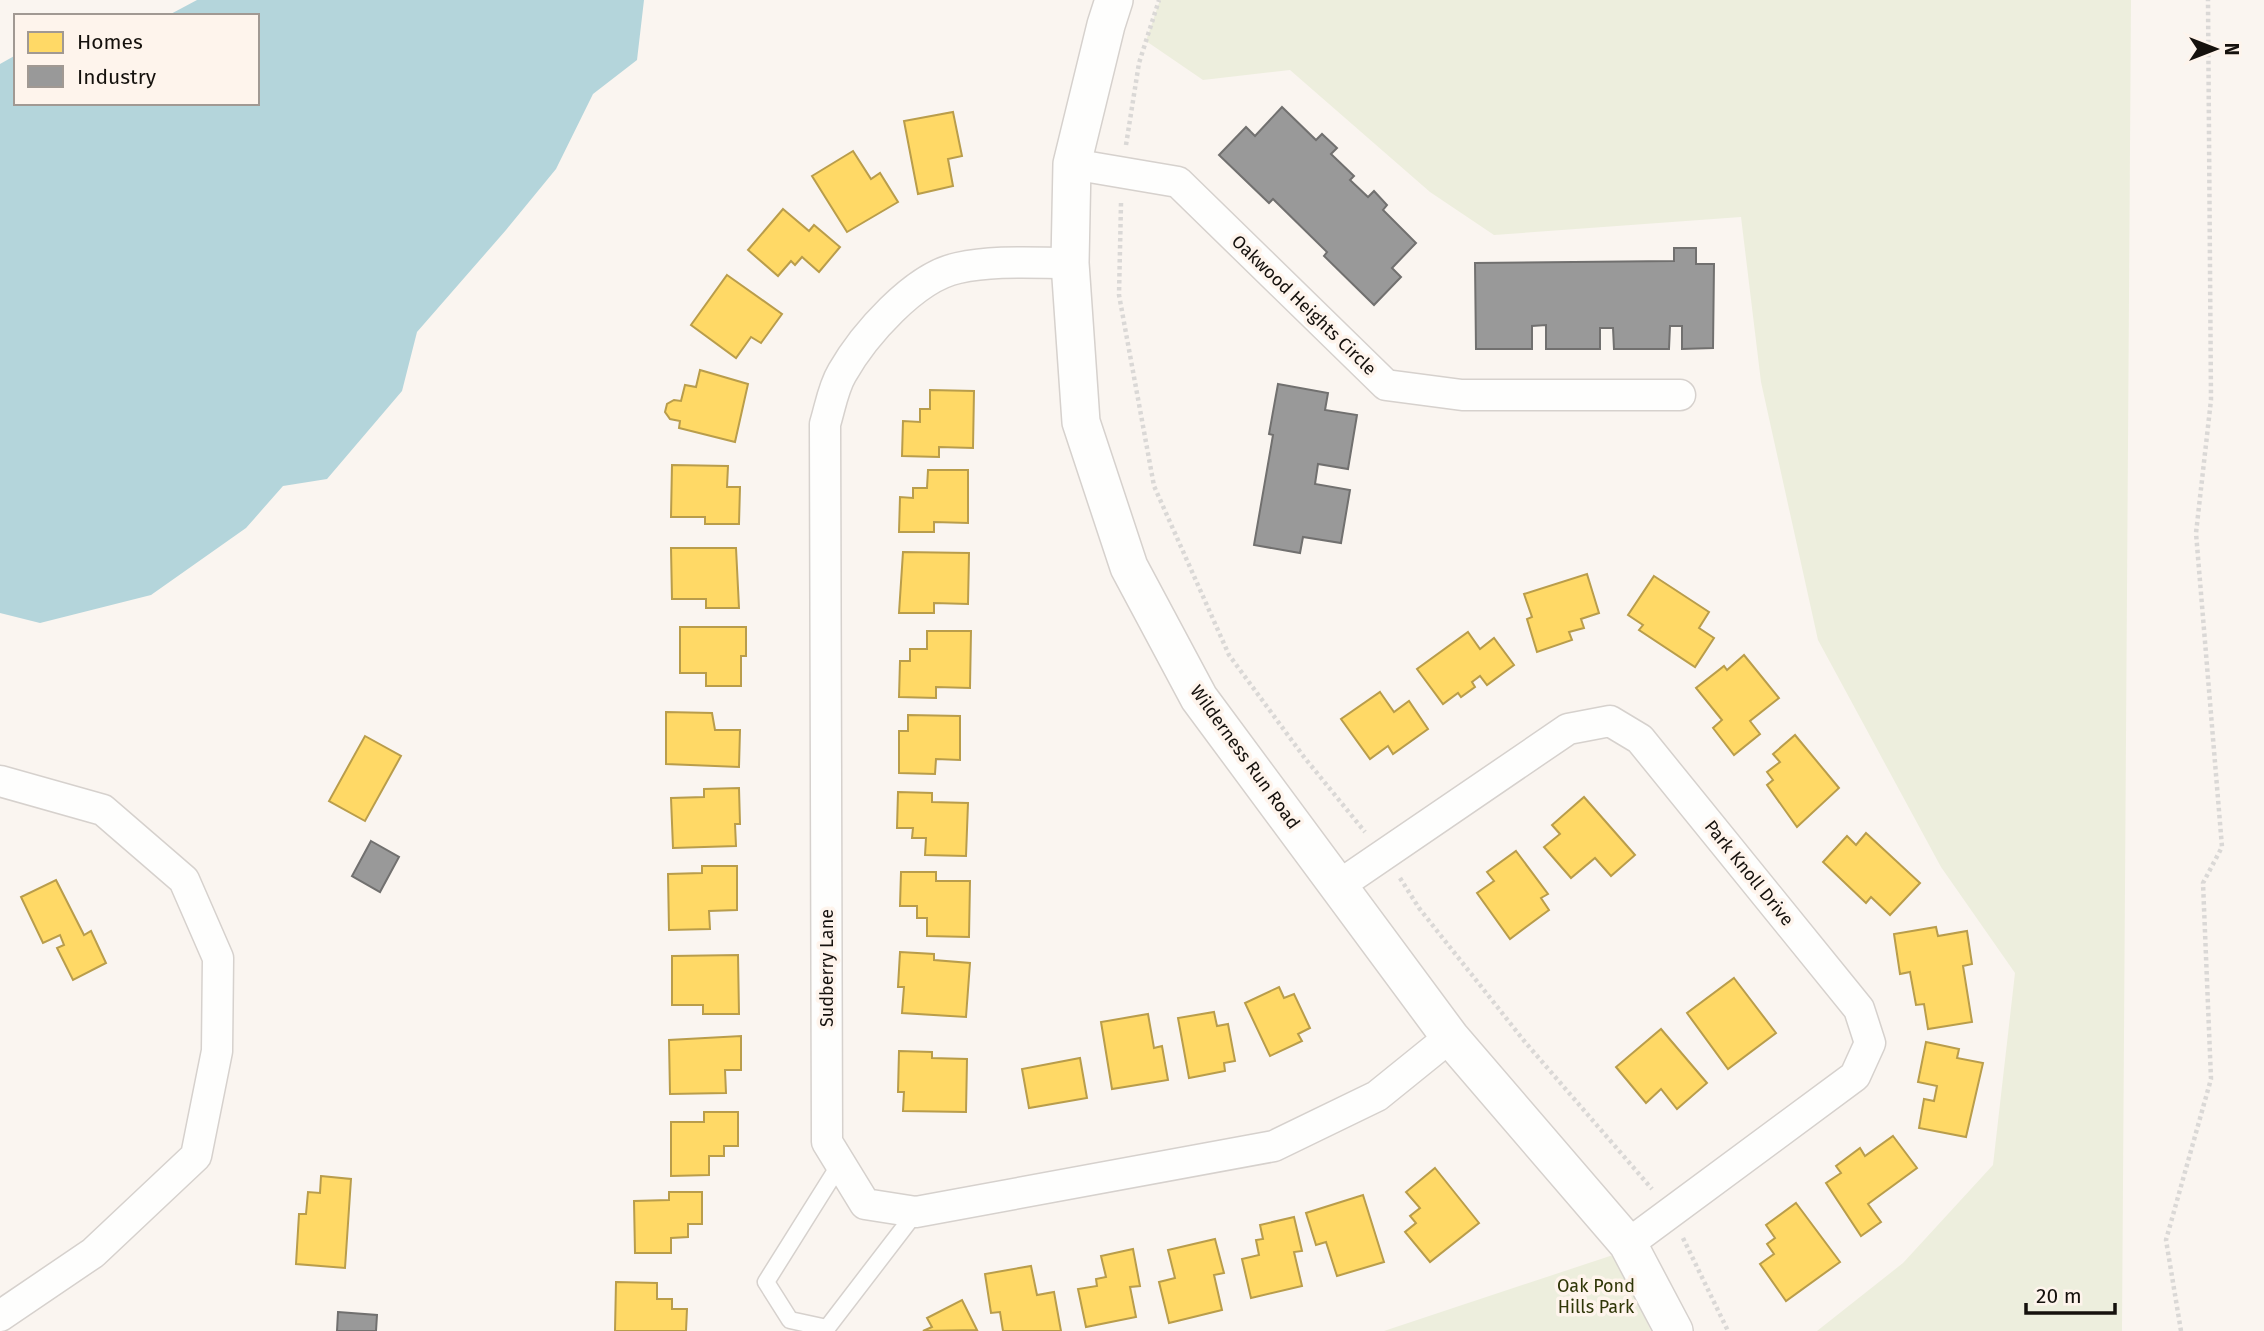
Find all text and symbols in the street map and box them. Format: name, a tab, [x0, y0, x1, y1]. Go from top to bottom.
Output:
legend	[14, 14, 259, 105]
north arrow	[2180, 14, 2250, 84]
text: Homes	[77, 29, 143, 55]
text: N	[2220, 43, 2243, 55]
text: Industry	[77, 64, 157, 90]
street label: Oakwood Heights Circle	[1227, 230, 1381, 380]
street label: Wilderness Run Road	[1185, 681, 1305, 833]
street label: Park Knoll Drive	[1700, 816, 1798, 930]
street label: Sudberry Lane	[816, 909, 838, 1027]
scale bar	[2026, 1272, 2115, 1316]
park label: Oak Pond Hills Park	[1557, 1275, 1635, 1318]
text: 20 m	[2036, 1283, 2082, 1309]

